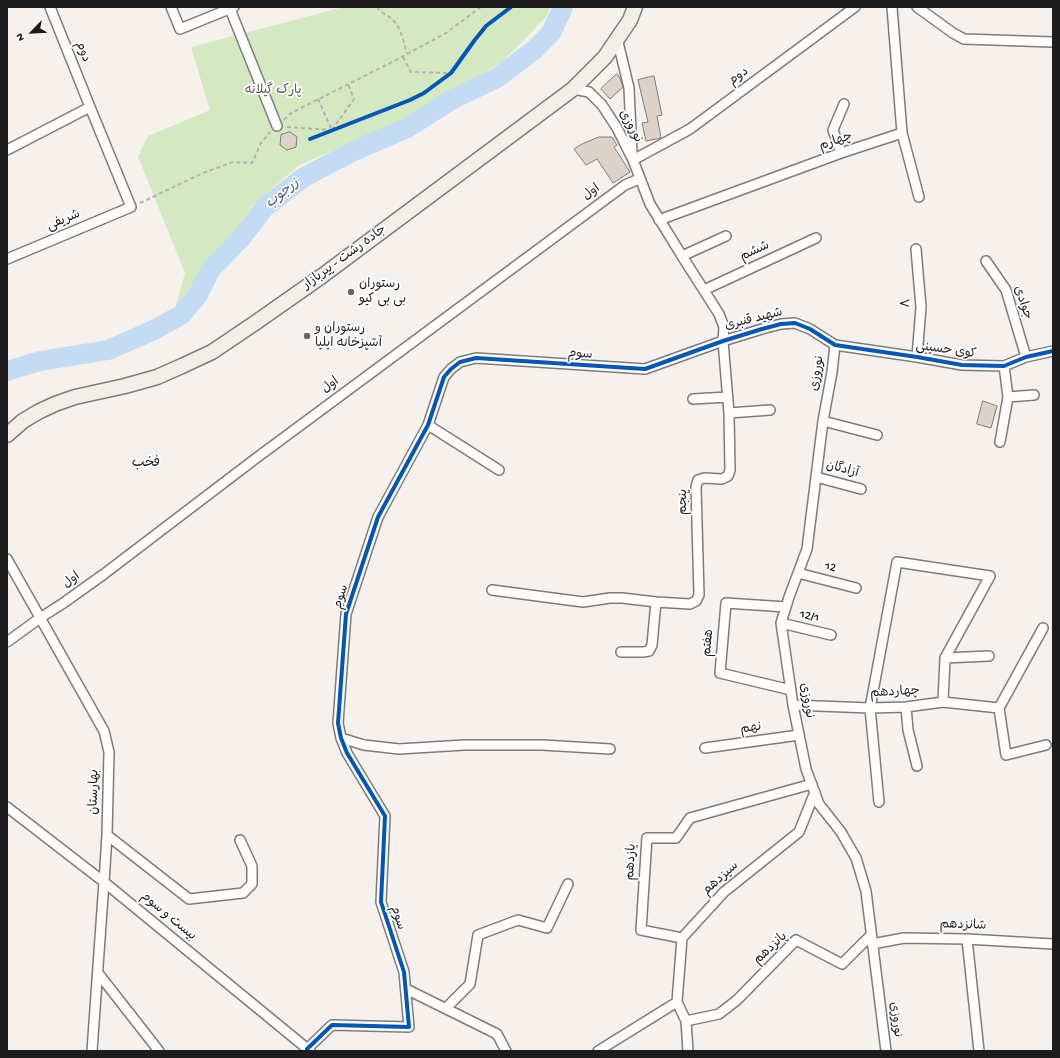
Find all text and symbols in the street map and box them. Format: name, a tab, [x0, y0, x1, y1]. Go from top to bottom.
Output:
north arrow	[12, 12, 52, 52]
text: N	[14, 31, 28, 43]
street label: دوم	[71, 39, 93, 65]
street label: دوم	[726, 64, 752, 90]
park label: پارک گیلانه	[245, 83, 301, 99]
street label: نوروزی	[614, 107, 646, 147]
street label: چهارم	[817, 129, 855, 155]
water label: زرجوب	[263, 175, 303, 213]
street label: اول	[580, 181, 604, 205]
street label: شریفی	[45, 207, 83, 235]
street label: جاده رشت - پیربازار	[300, 222, 390, 294]
street label: ششم	[738, 238, 772, 266]
place label: رستوران بی بی کیو	[359, 277, 406, 308]
street label: جوادی	[1009, 284, 1035, 322]
marker: رستوران بی بی کیو	[346, 287, 356, 297]
street label: ۸	[899, 298, 915, 308]
street label: شهید قنبری	[723, 305, 785, 335]
place label: رستوران و آشپزخانه ایلیا	[315, 321, 382, 352]
marker: رستوران و آشپزخانه ایلیا	[302, 331, 312, 341]
street label: کوی حسینی	[915, 339, 977, 363]
street label: سوم	[567, 346, 593, 364]
street label: نوروزی	[807, 354, 829, 392]
street label: اول	[319, 374, 343, 398]
district label: فخب	[132, 456, 160, 472]
street label: آزادگان	[824, 458, 860, 482]
street label: پنجم	[676, 489, 692, 515]
street label: 12	[822, 559, 838, 577]
street label: اول	[60, 569, 84, 593]
street label: سوم	[331, 583, 353, 611]
street label: 12/1	[798, 607, 820, 627]
street label: هفتم	[700, 628, 718, 658]
street label: نوروزی	[795, 682, 817, 720]
street label: چهاردهم	[870, 684, 920, 702]
street label: نهم	[739, 720, 763, 738]
street label: بهارستان	[87, 769, 103, 815]
street label: یازدهم	[623, 843, 641, 881]
street label: سیزدهم	[700, 859, 742, 899]
street label: بیست و سوم	[137, 889, 199, 945]
street label: سوم	[386, 904, 408, 932]
street label: شانزدهم	[939, 917, 987, 935]
street label: پانزدهم	[751, 929, 791, 969]
street label: نوروزی	[885, 1001, 905, 1039]

